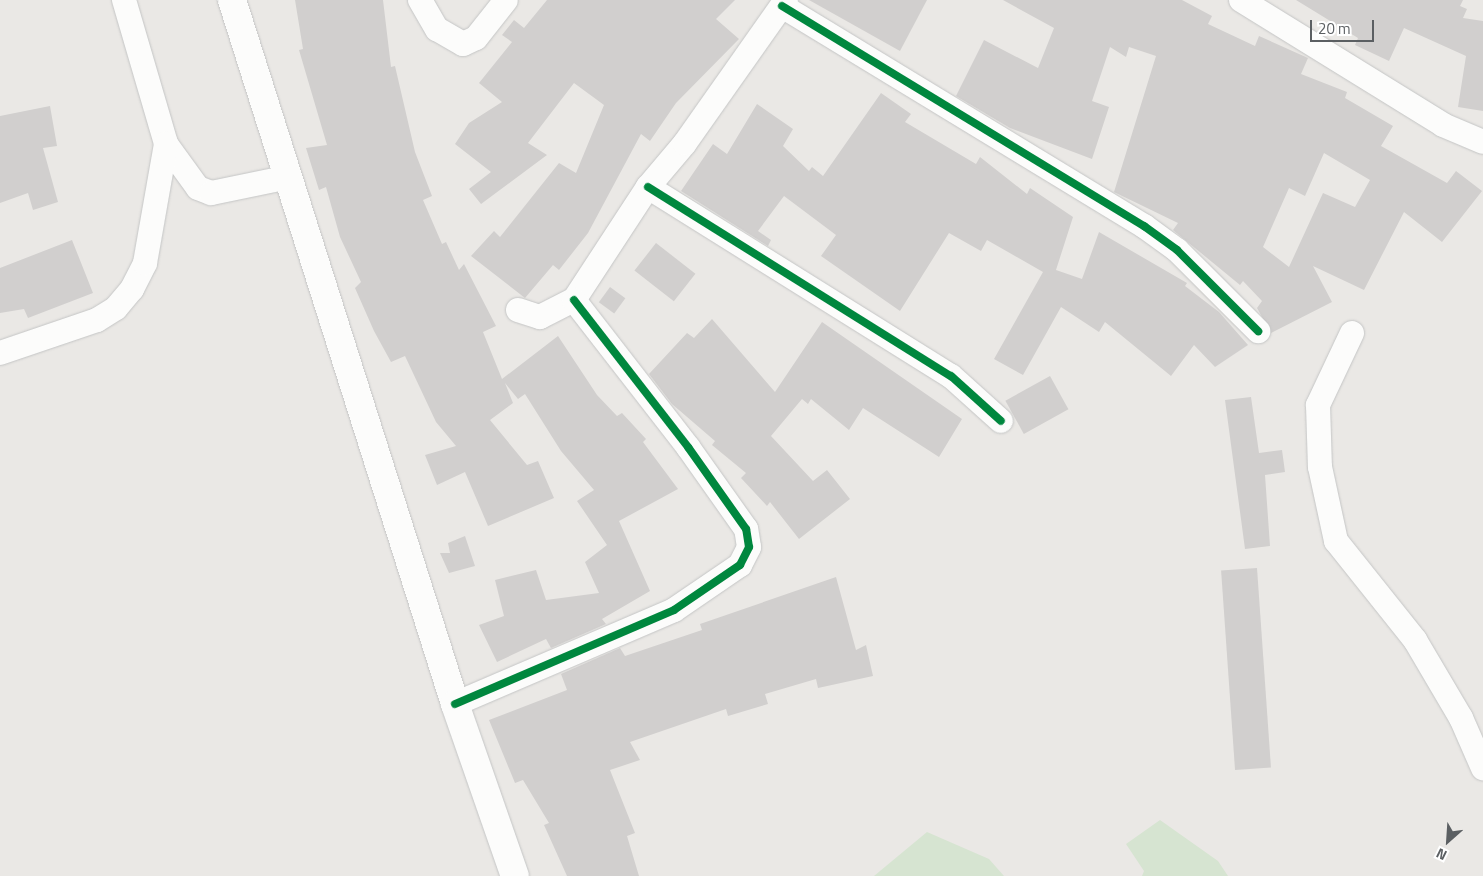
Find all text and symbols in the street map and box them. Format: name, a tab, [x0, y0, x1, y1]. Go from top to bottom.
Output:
scale bar	[1313, 10, 1377, 42]
text: 20 m	[1318, 17, 1351, 40]
north arrow	[1423, 816, 1473, 866]
text: N	[1432, 843, 1450, 866]

